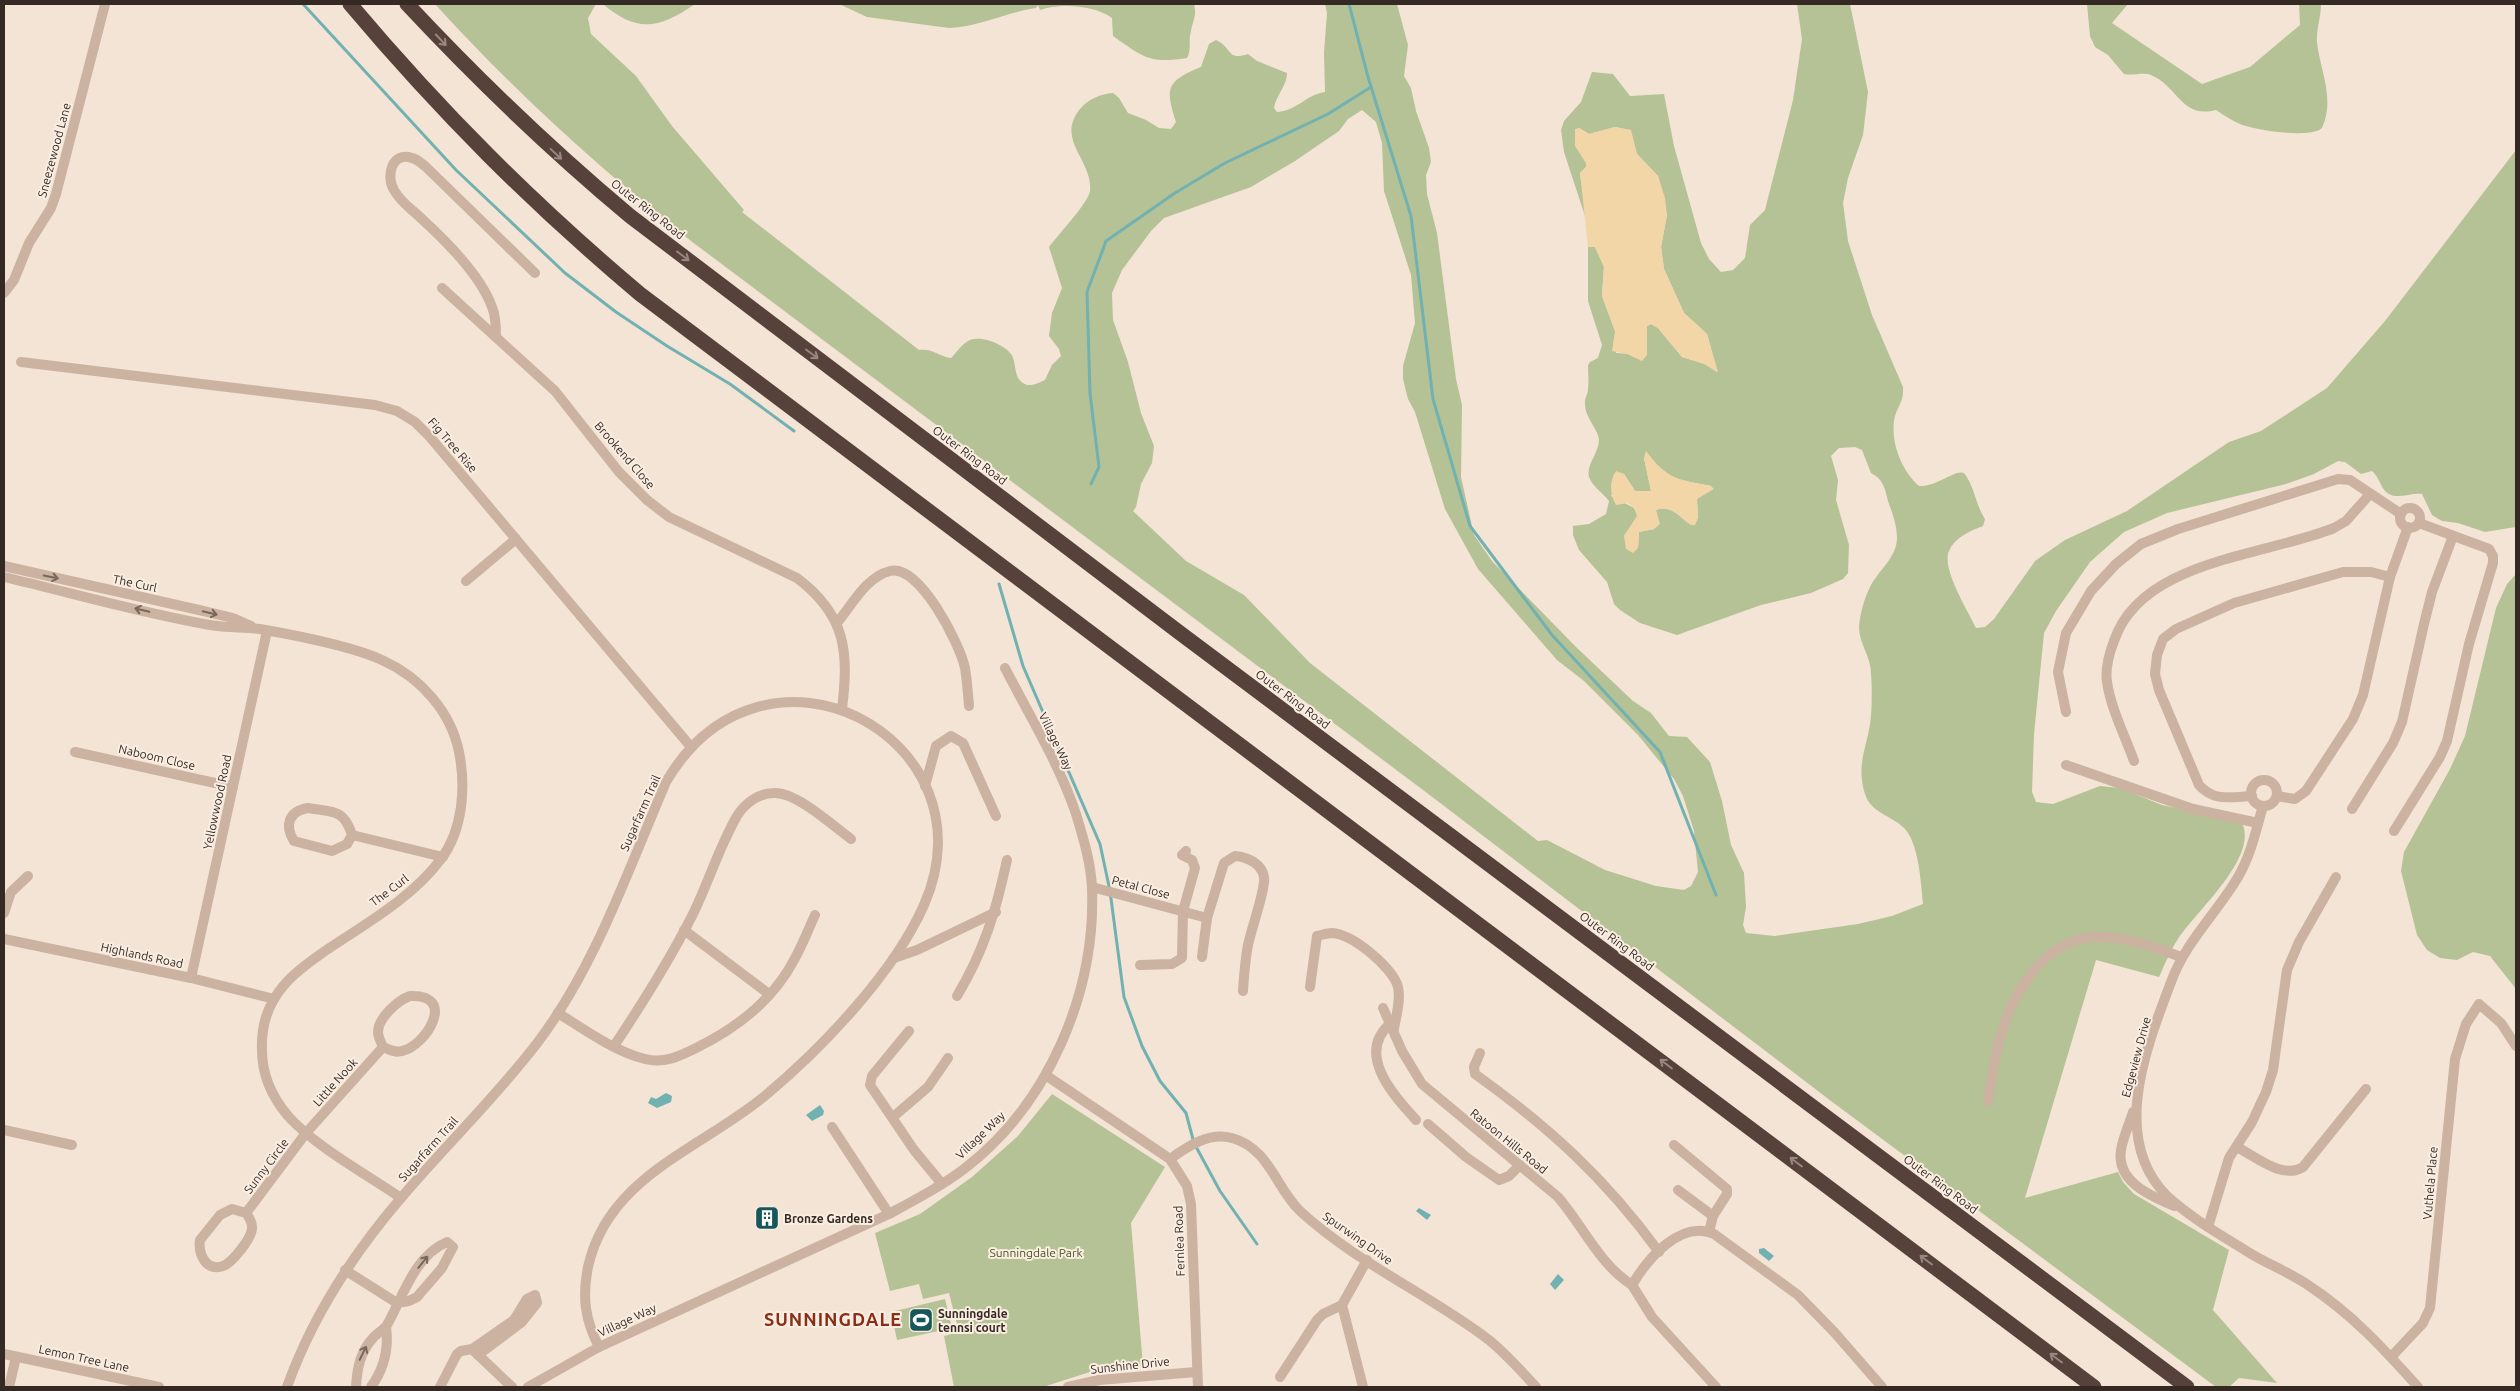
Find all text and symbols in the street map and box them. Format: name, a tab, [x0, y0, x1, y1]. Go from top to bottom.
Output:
one-way arrow	[435, 33, 446, 46]
street label: Sneezewood Lane	[35, 101, 73, 199]
one-way arrow	[550, 148, 563, 159]
street label: Outer Ring Road	[609, 176, 687, 242]
one-way arrow	[676, 250, 689, 261]
one-way arrow	[805, 348, 818, 359]
street label: Fig Tree Rise	[426, 415, 480, 475]
street label: Brookend Close	[592, 419, 658, 491]
street label: Outer Ring Road	[930, 423, 1010, 487]
street label: The Curl	[112, 572, 158, 594]
one-way arrow	[43, 573, 59, 582]
one-way arrow	[135, 605, 151, 614]
one-way arrow	[201, 608, 217, 618]
street label: Outer Ring Road	[1253, 667, 1333, 731]
street label: Village Way	[1036, 710, 1076, 772]
street label: Naboom Close	[117, 742, 197, 772]
street label: Yellowwood Road	[201, 753, 233, 851]
street label: Sugarfarm Trail	[617, 773, 663, 853]
street label: The Curl	[367, 871, 411, 909]
street label: Petal Close	[1110, 873, 1172, 901]
street label: Outer Ring Road	[1577, 909, 1657, 973]
street label: Highlands Road	[100, 940, 184, 970]
street label: Edgeview Drive	[2119, 1015, 2153, 1099]
street label: Little Nook	[310, 1055, 360, 1109]
one-way arrow	[1659, 1059, 1673, 1069]
street label: Ratoon Hills Road	[1468, 1106, 1550, 1176]
street label: Village Way	[953, 1108, 1007, 1161]
street label: Sugarfarm Trail	[396, 1114, 460, 1184]
street label: Sunny Circle	[241, 1136, 291, 1196]
street label: Vuthela Place	[2420, 1146, 2440, 1220]
street label: Outer Ring Road	[1901, 1152, 1981, 1216]
one-way arrow	[1789, 1157, 1803, 1167]
building icon: Bronze Gardens	[754, 1205, 780, 1231]
street label: Fernlea Road	[1171, 1205, 1187, 1277]
street label: Spurwing Drive	[1321, 1209, 1395, 1267]
place label: Bronze Gardens	[784, 1212, 873, 1225]
park label: Sunningdale Park	[989, 1246, 1083, 1259]
one-way arrow	[418, 1255, 429, 1268]
one-way arrow	[1919, 1255, 1933, 1265]
street label: Village Way	[596, 1301, 658, 1339]
sports icon: Sunningdale tennsi court	[908, 1307, 934, 1333]
place label: Sunningdale tennsi court	[938, 1307, 1008, 1334]
district label: SUNNINGDALE	[764, 1309, 902, 1329]
street label: Lemon Tree Lane	[38, 1342, 130, 1374]
one-way arrow	[359, 1346, 368, 1361]
one-way arrow	[2049, 1353, 2063, 1363]
street label: Sunshine Drive	[1090, 1354, 1170, 1376]

